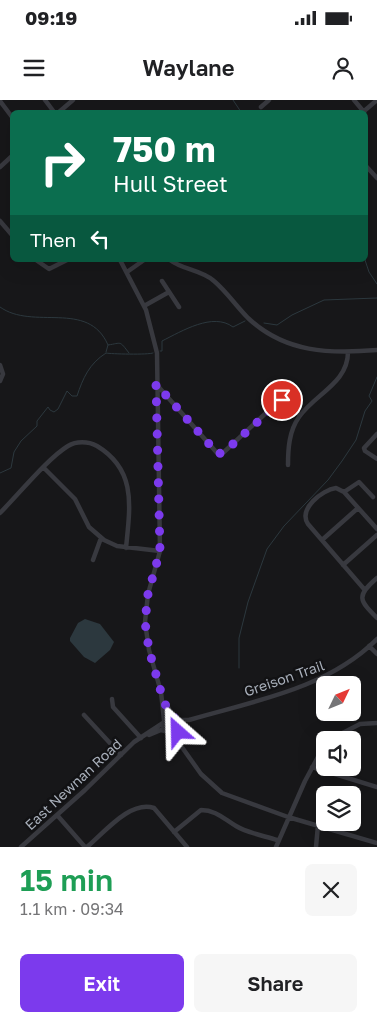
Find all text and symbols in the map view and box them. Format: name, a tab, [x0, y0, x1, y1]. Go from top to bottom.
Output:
text: 09:19	[25, 6, 77, 29]
icon: menu	[20, 54, 48, 82]
text: Waylane	[143, 54, 234, 81]
icon: person	[329, 54, 357, 82]
text: 750 m	[113, 128, 216, 170]
icon: right	[30, 130, 95, 195]
text: Hull Street	[113, 170, 228, 197]
icon: left	[86, 225, 114, 253]
text: Then	[30, 228, 76, 251]
pin	[261, 379, 303, 421]
icon: arrive	[268, 386, 296, 414]
street label: Greison Trail	[242, 656, 326, 700]
north arrow	[316, 676, 361, 721]
map controls	[316, 676, 361, 831]
position arrow	[151, 705, 203, 757]
button: sound	[316, 731, 361, 776]
street label: East Newnan Road	[21, 735, 125, 833]
button: layers	[316, 786, 361, 831]
text: 15 min	[20, 862, 113, 898]
button: close	[305, 864, 357, 916]
text: 1.1 km · 09:34	[20, 899, 124, 919]
button: Exit	[20, 954, 184, 1012]
button: Share	[194, 954, 357, 1012]

